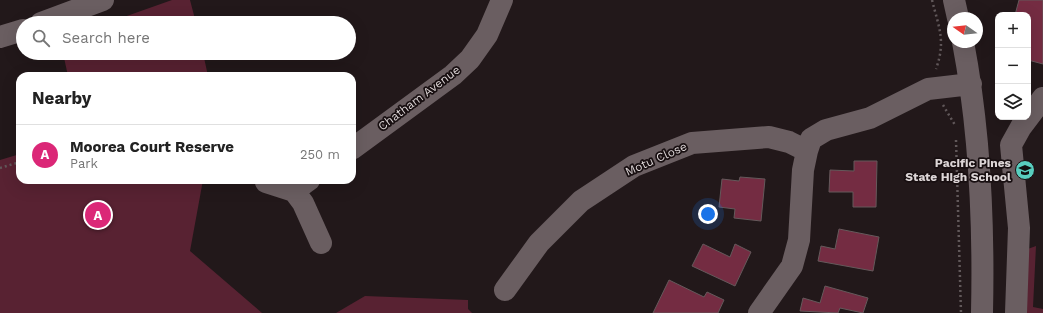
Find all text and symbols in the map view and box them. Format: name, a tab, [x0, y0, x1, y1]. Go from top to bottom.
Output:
north arrow	[947, 12, 983, 48]
map controls	[995, 12, 1031, 120]
button: +	[995, 12, 1031, 48]
search box	[16, 16, 356, 60]
icon: search	[30, 27, 52, 49]
text: Search here	[62, 29, 150, 47]
button: −	[995, 48, 1031, 84]
street label: Chatham Avenue	[375, 63, 463, 133]
button: layers	[995, 84, 1031, 120]
text: Nearby	[32, 88, 91, 108]
text: Moorea Court Reserve	[70, 138, 234, 156]
street label: Motu Close	[623, 139, 689, 179]
text: A	[41, 147, 49, 162]
text: 250 m	[300, 147, 340, 162]
text: Park	[70, 156, 98, 171]
place label: Pacific Pines State High School	[905, 156, 1012, 184]
school or university icon: Pacific Pines State High School	[1014, 159, 1036, 181]
pin: A	[85, 200, 111, 230]
your location	[698, 204, 718, 224]

